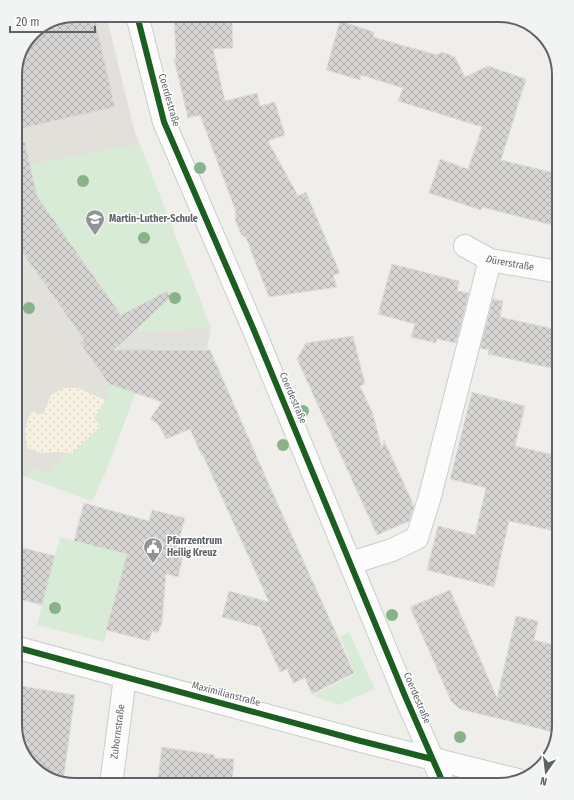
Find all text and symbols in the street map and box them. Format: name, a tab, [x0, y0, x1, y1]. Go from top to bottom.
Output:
scale bar	[10, 8, 95, 34]
text: 20 m	[16, 15, 40, 29]
street label: Coerdestraße	[156, 72, 182, 128]
school or university icon: Martin-Luther-Schule	[84, 208, 106, 236]
place label: Martin-Luther-Schule	[109, 213, 198, 225]
street label: Dürerstraße	[484, 253, 535, 274]
street label: Coerdestraße	[277, 371, 309, 425]
place label: Pfarrzentrum Heilig Kreuz	[167, 535, 222, 559]
public building icon: Pfarrzentrum Heilig Kreuz	[142, 536, 164, 564]
street label: Coerdestraße	[401, 671, 433, 725]
street label: Maximilianstraße	[190, 679, 262, 709]
street label: Zuhornstraße	[108, 703, 127, 760]
north arrow	[526, 752, 566, 792]
text: N	[539, 774, 548, 788]

